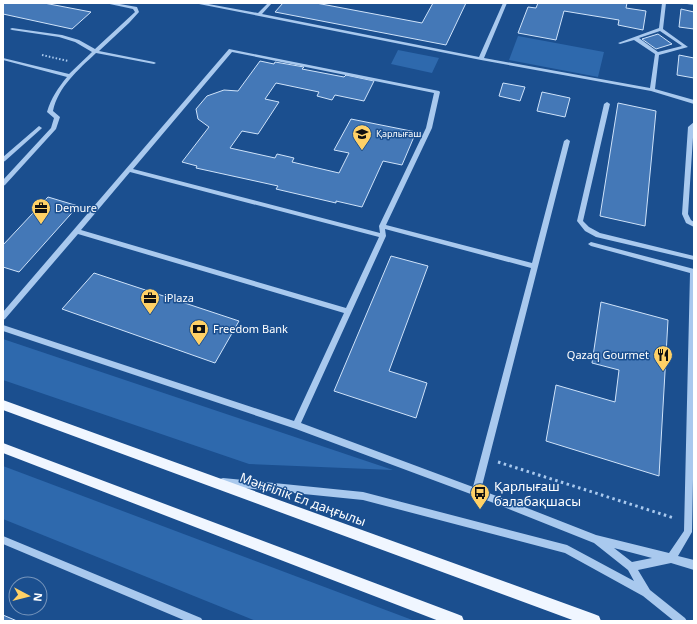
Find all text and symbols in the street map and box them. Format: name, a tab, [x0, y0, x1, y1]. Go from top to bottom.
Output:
school or university icon: Қарлығаш	[351, 123, 373, 151]
place label: Қарлығаш	[376, 127, 421, 140]
office icon: Demure	[30, 197, 52, 225]
place label: Demure	[55, 200, 97, 215]
office icon: iPlaza	[139, 287, 161, 315]
place label: iPlaza	[164, 290, 194, 305]
bank icon: Freedom Bank	[188, 318, 210, 346]
place label: Freedom Bank	[213, 321, 288, 336]
restaurant icon: Qazaq Gourmet	[652, 344, 674, 372]
place label: Qazaq Gourmet	[567, 347, 649, 362]
street label: Мәңгілік Ел даңғылы	[237, 468, 369, 530]
place label: Қарлығаш балабақшасы	[494, 477, 581, 510]
bus stop icon: Қарлығаш балабақшасы	[469, 482, 491, 510]
north arrow	[8, 576, 48, 616]
text: N	[30, 592, 46, 603]

